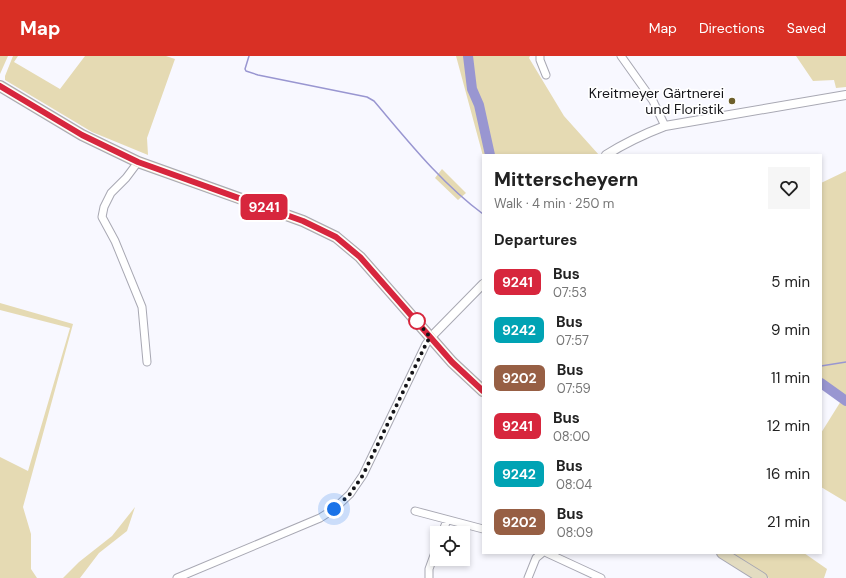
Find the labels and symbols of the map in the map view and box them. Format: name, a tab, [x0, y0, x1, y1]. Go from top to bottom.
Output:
place label: Kreitmeyer Gärtnerei und Floristik	[589, 84, 724, 118]
marker: Kreitmeyer Gärtnerei und Floristik	[727, 96, 737, 106]
line badge: 9241	[236, 194, 292, 220]
unlabelled marker	[408, 312, 426, 330]
your location	[324, 499, 344, 519]

